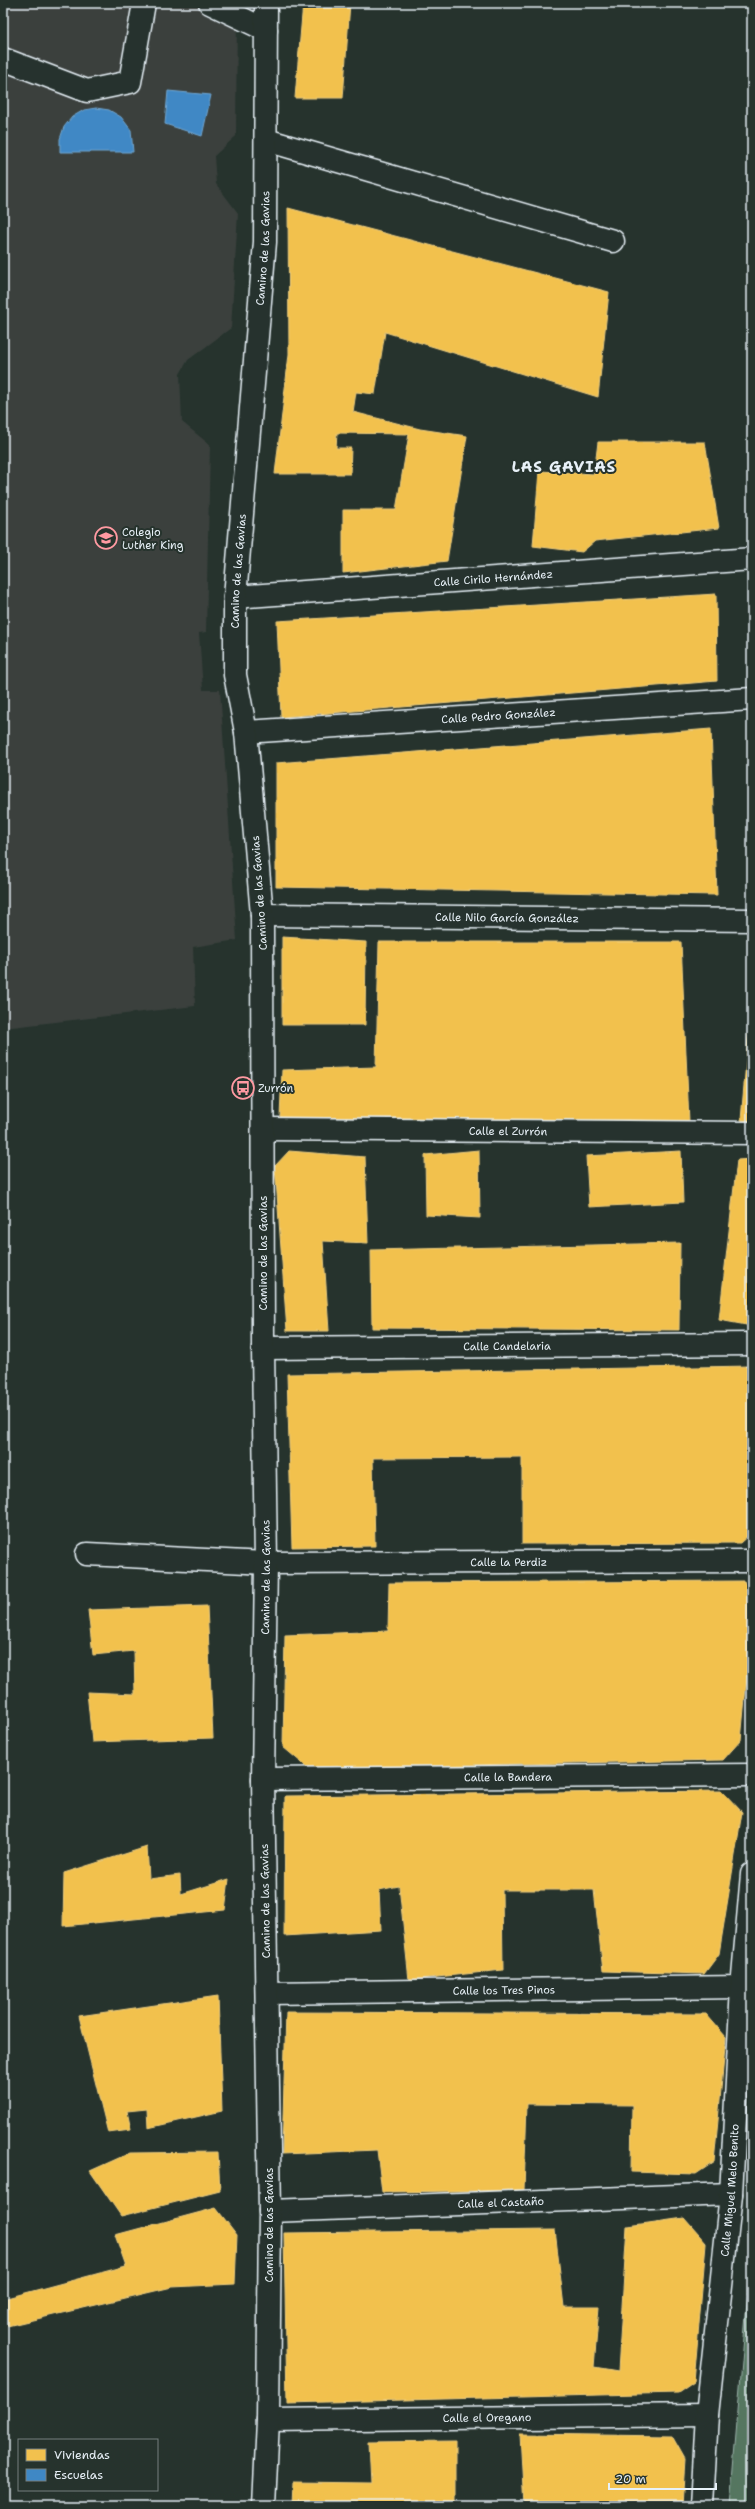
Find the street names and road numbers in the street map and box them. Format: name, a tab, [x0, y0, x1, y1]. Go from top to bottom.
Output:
street label: Camino de las Gavias	[253, 191, 273, 306]
street label: Camino de las Gavias	[228, 513, 250, 628]
street label: Calle Cirilo Hernández	[433, 567, 554, 590]
street label: Calle Pedro González	[441, 705, 556, 727]
street label: Camino de las Gavias	[248, 835, 271, 951]
street label: Calle Nilo García González	[435, 910, 579, 926]
street label: Calle el Zurrón	[469, 1124, 548, 1139]
street label: Camino de las Gavias	[256, 1196, 271, 1310]
street label: Calle Candelaria	[463, 1339, 551, 1354]
street label: Camino de las Gavias	[258, 1520, 274, 1635]
street label: Calle la Perdiz	[470, 1555, 547, 1570]
street label: Calle la Bandera	[464, 1770, 552, 1785]
street label: Camino de las Gavias	[257, 1843, 274, 1959]
street label: Calle los Tres Pinos	[453, 1982, 555, 1999]
street label: Calle Miguel Melo Benito	[717, 2123, 743, 2258]
street label: Camino de las Gavias	[262, 2168, 277, 2282]
street label: Calle el Castaño	[457, 2194, 545, 2212]
street label: Calle el Oregano	[443, 2410, 532, 2426]

